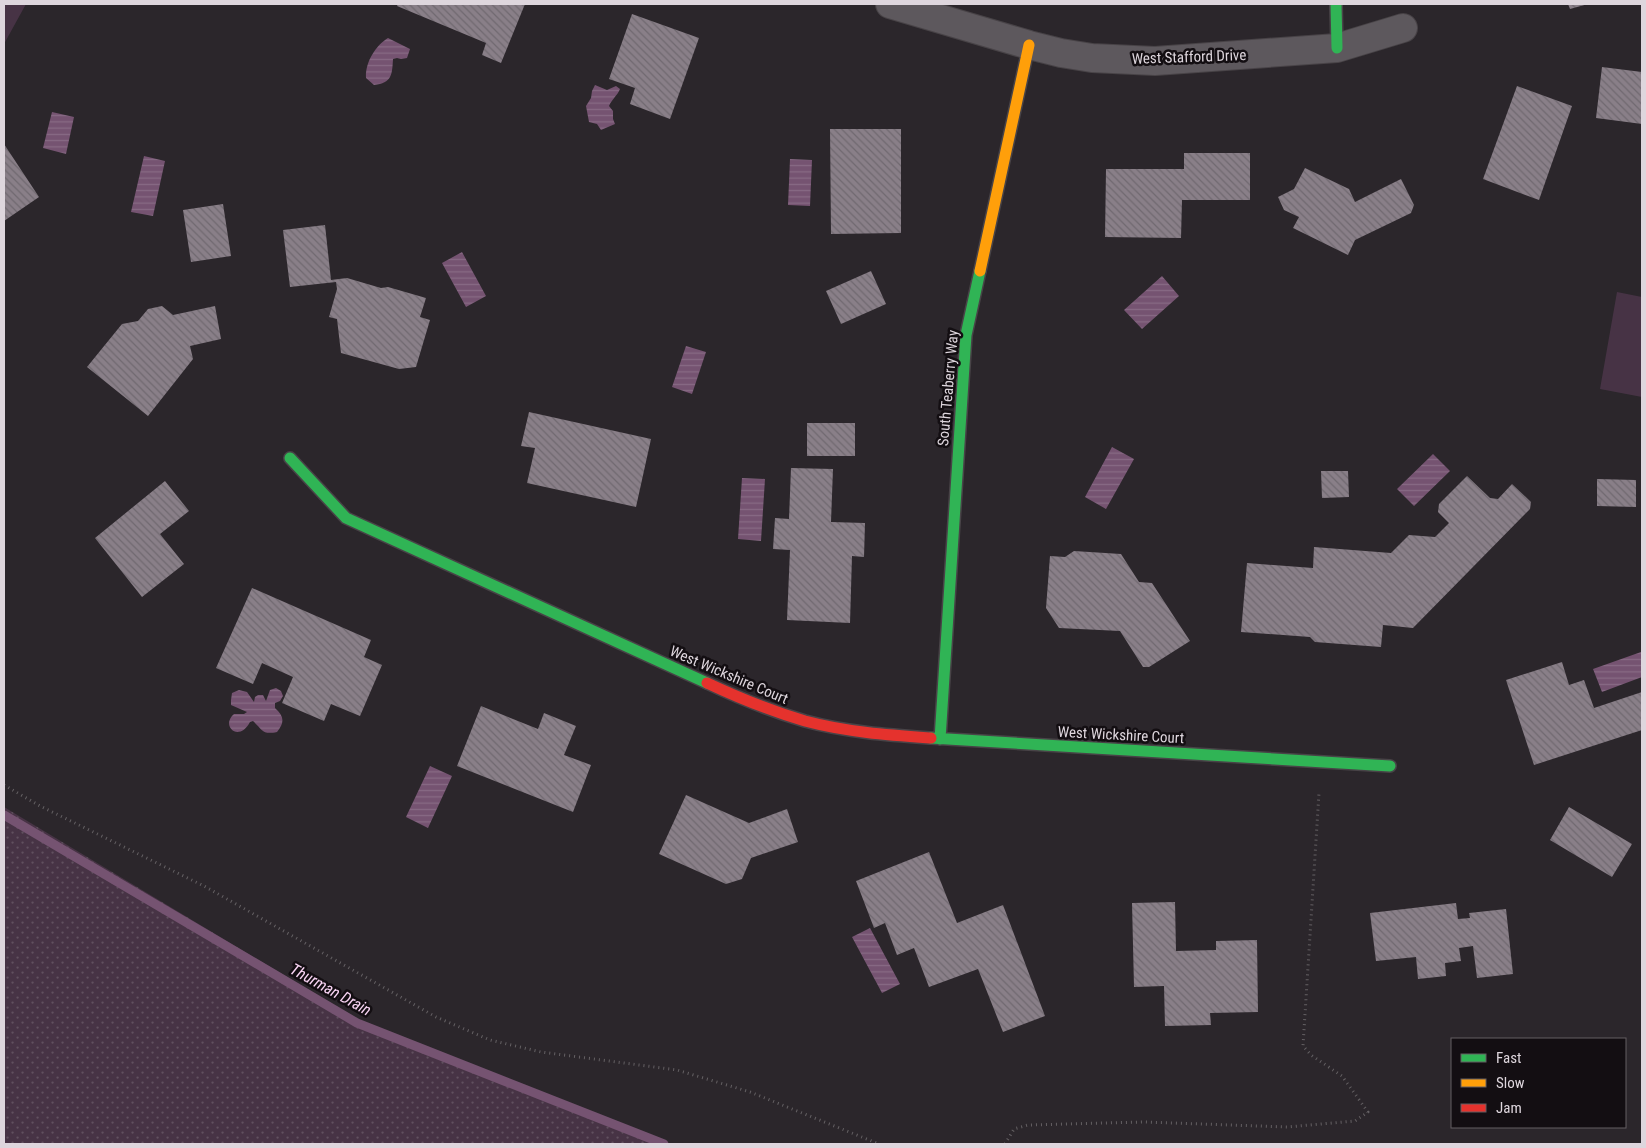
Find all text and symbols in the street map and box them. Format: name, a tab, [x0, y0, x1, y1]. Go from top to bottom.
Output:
street label: West Stafford Drive	[1131, 46, 1247, 68]
street label: South Teaberry Way	[934, 329, 962, 447]
street label: West Wickshire Court	[667, 642, 791, 708]
street label: West Wickshire Court	[1057, 723, 1185, 747]
water label: Thurman Drain	[287, 959, 375, 1020]
legend	[1451, 1038, 1626, 1128]
text: Fast	[1496, 1049, 1521, 1067]
text: Slow	[1496, 1074, 1525, 1092]
text: Jam	[1496, 1099, 1522, 1117]

